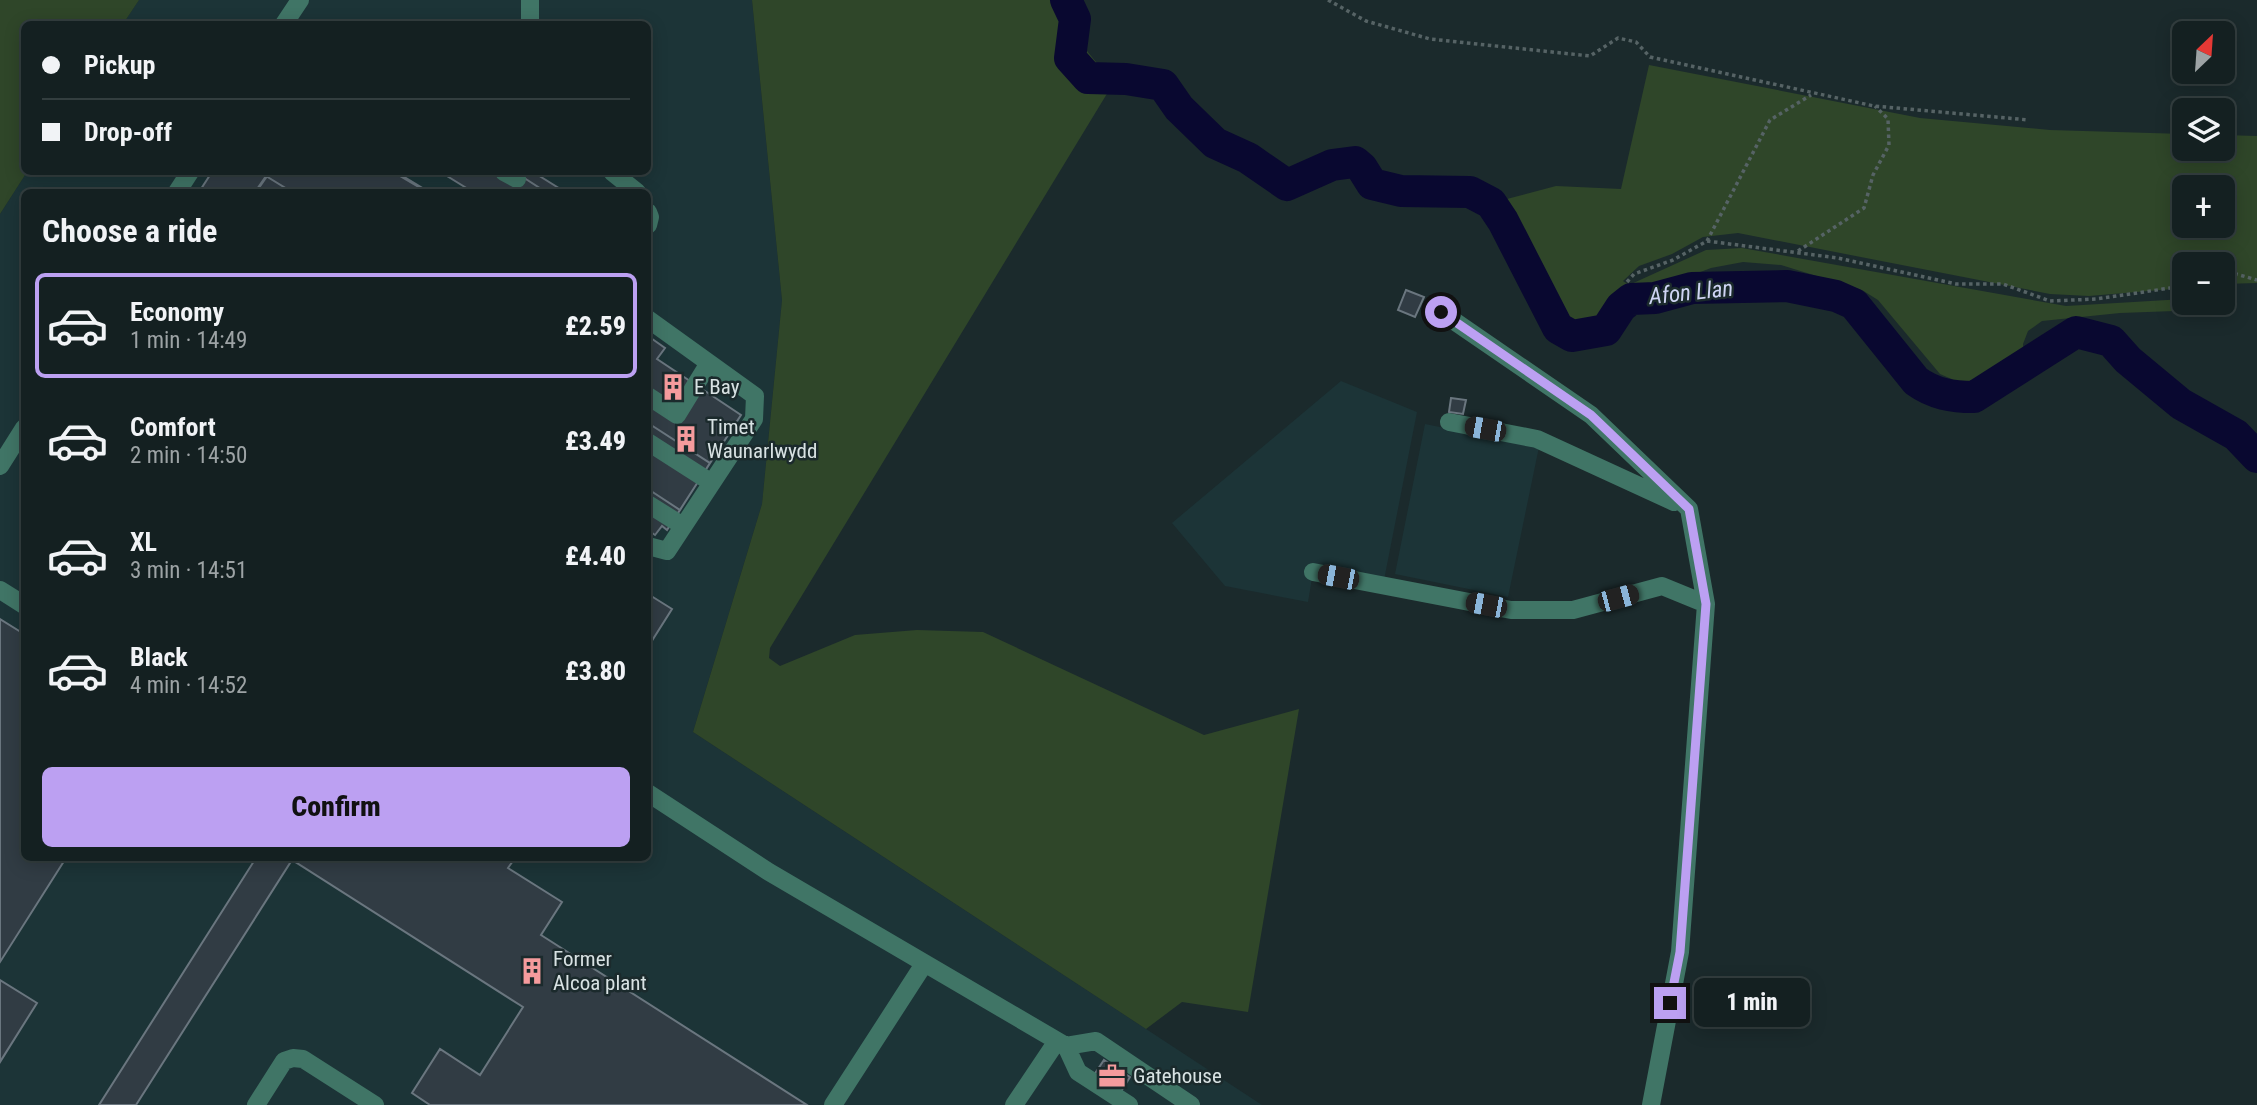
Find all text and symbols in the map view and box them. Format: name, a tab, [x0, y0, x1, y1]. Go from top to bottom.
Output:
north arrow	[2172, 21, 2235, 84]
map controls	[2172, 21, 2235, 315]
text: Pickup	[84, 50, 155, 80]
button: layers	[2172, 98, 2235, 161]
text: Drop-off	[84, 117, 172, 147]
button: +	[2172, 175, 2235, 238]
text: Choose a ride	[42, 212, 217, 250]
button: −	[2172, 252, 2235, 315]
water label: Afon Llan	[1647, 275, 1734, 310]
icon: car	[46, 294, 109, 357]
route start	[1425, 296, 1457, 328]
text: Economy	[130, 297, 224, 327]
text: £2.59	[565, 311, 626, 341]
text: 1 min · 14:49	[130, 327, 247, 354]
building icon: E Bay	[658, 372, 688, 402]
place label: E Bay	[694, 375, 740, 399]
icon: car	[46, 409, 109, 472]
text: Comfort	[130, 412, 216, 442]
place label: Timet Waunarlwydd	[707, 415, 817, 463]
car	[1463, 415, 1508, 443]
building icon: Timet Waunarlwydd	[671, 424, 701, 454]
text: £3.49	[565, 426, 626, 456]
text: 2 min · 14:50	[130, 442, 247, 469]
icon: car	[46, 524, 109, 587]
text: XL	[130, 527, 157, 557]
text: £4.40	[565, 541, 626, 571]
text: 3 min · 14:51	[130, 557, 247, 584]
car	[1316, 563, 1361, 591]
car	[1595, 582, 1642, 614]
car	[1464, 591, 1509, 619]
icon: car	[46, 639, 109, 702]
text: Black	[130, 642, 188, 672]
text: £3.80	[565, 656, 626, 686]
text: 4 min · 14:52	[130, 672, 247, 699]
button: Confirm	[42, 767, 630, 847]
place label: Former Alcoa plant	[553, 947, 647, 995]
building icon: Former Alcoa plant	[517, 956, 547, 986]
callout: 1 min	[1694, 978, 1810, 1028]
route end	[1654, 987, 1686, 1019]
text: 1 min	[1726, 989, 1778, 1016]
office icon: Gatehouse	[1097, 1061, 1127, 1091]
place label: Gatehouse	[1133, 1064, 1222, 1088]

